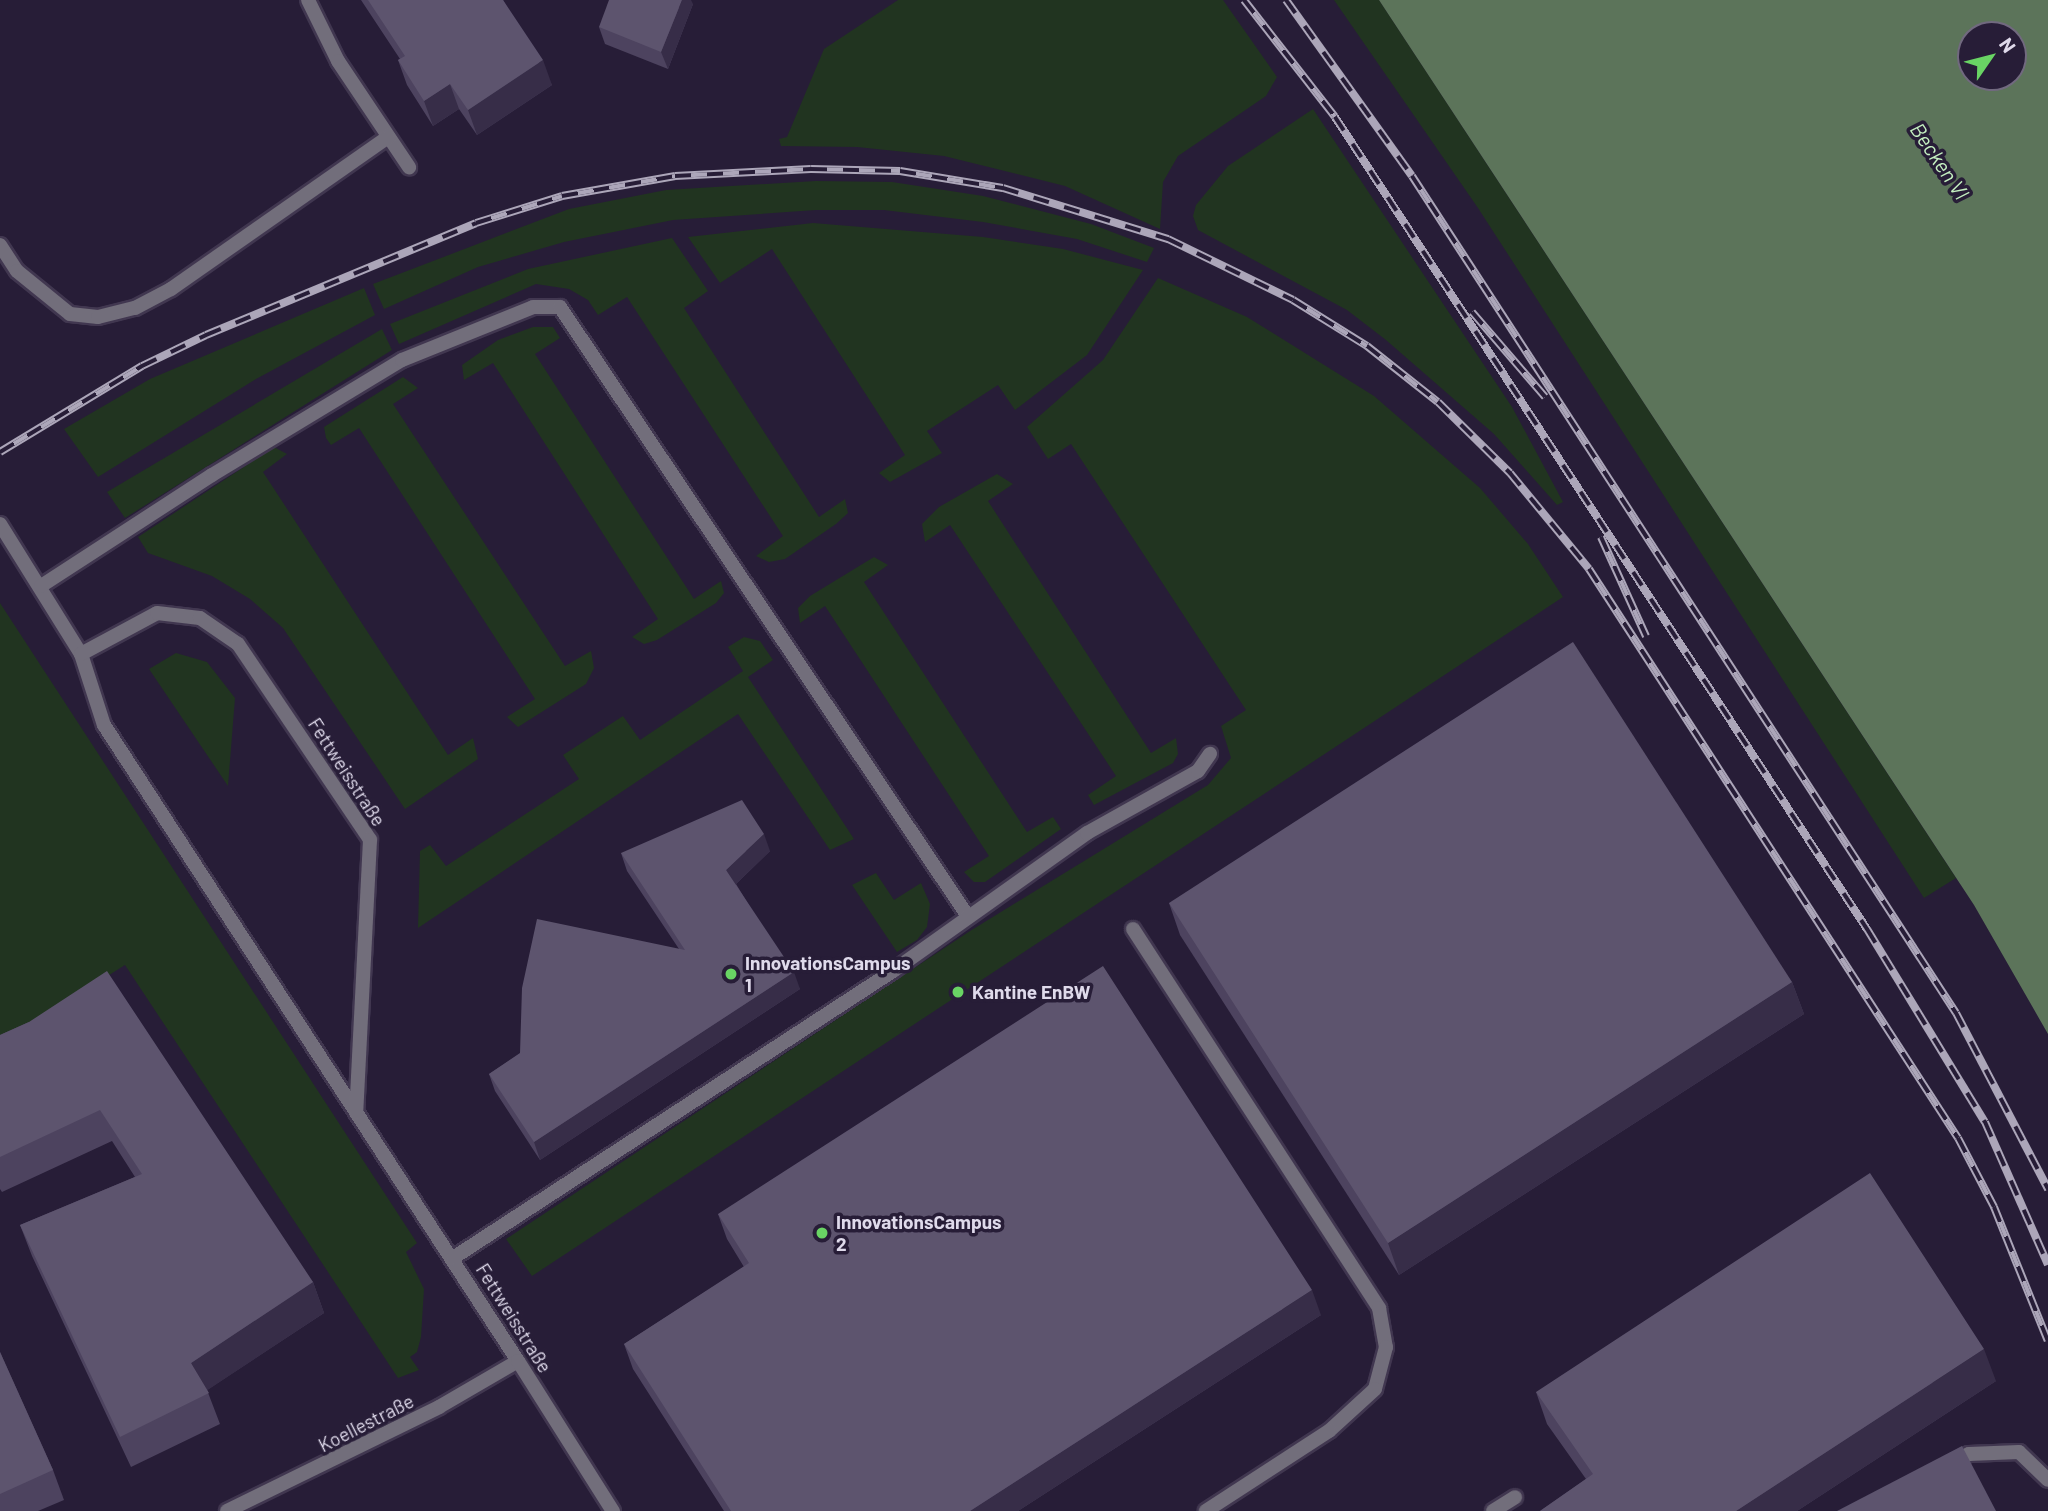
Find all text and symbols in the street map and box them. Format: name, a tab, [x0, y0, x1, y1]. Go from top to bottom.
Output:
north arrow	[1957, 21, 2027, 91]
text: N	[1995, 33, 2021, 57]
water label: Becken VI	[1905, 118, 1975, 204]
street label: Fettweisstraße	[304, 714, 390, 830]
place label: InnovationsCampus 1	[745, 952, 911, 996]
marker: InnovationsCampus 1	[723, 966, 739, 982]
place label: Kantine EnBW	[972, 981, 1090, 1003]
marker: Kantine EnBW	[950, 984, 966, 1000]
place label: InnovationsCampus 2	[836, 1211, 1002, 1255]
marker: InnovationsCampus 2	[814, 1225, 830, 1241]
street label: Fettweisstraße	[471, 1259, 557, 1377]
street label: Koellestraße	[315, 1389, 417, 1457]

